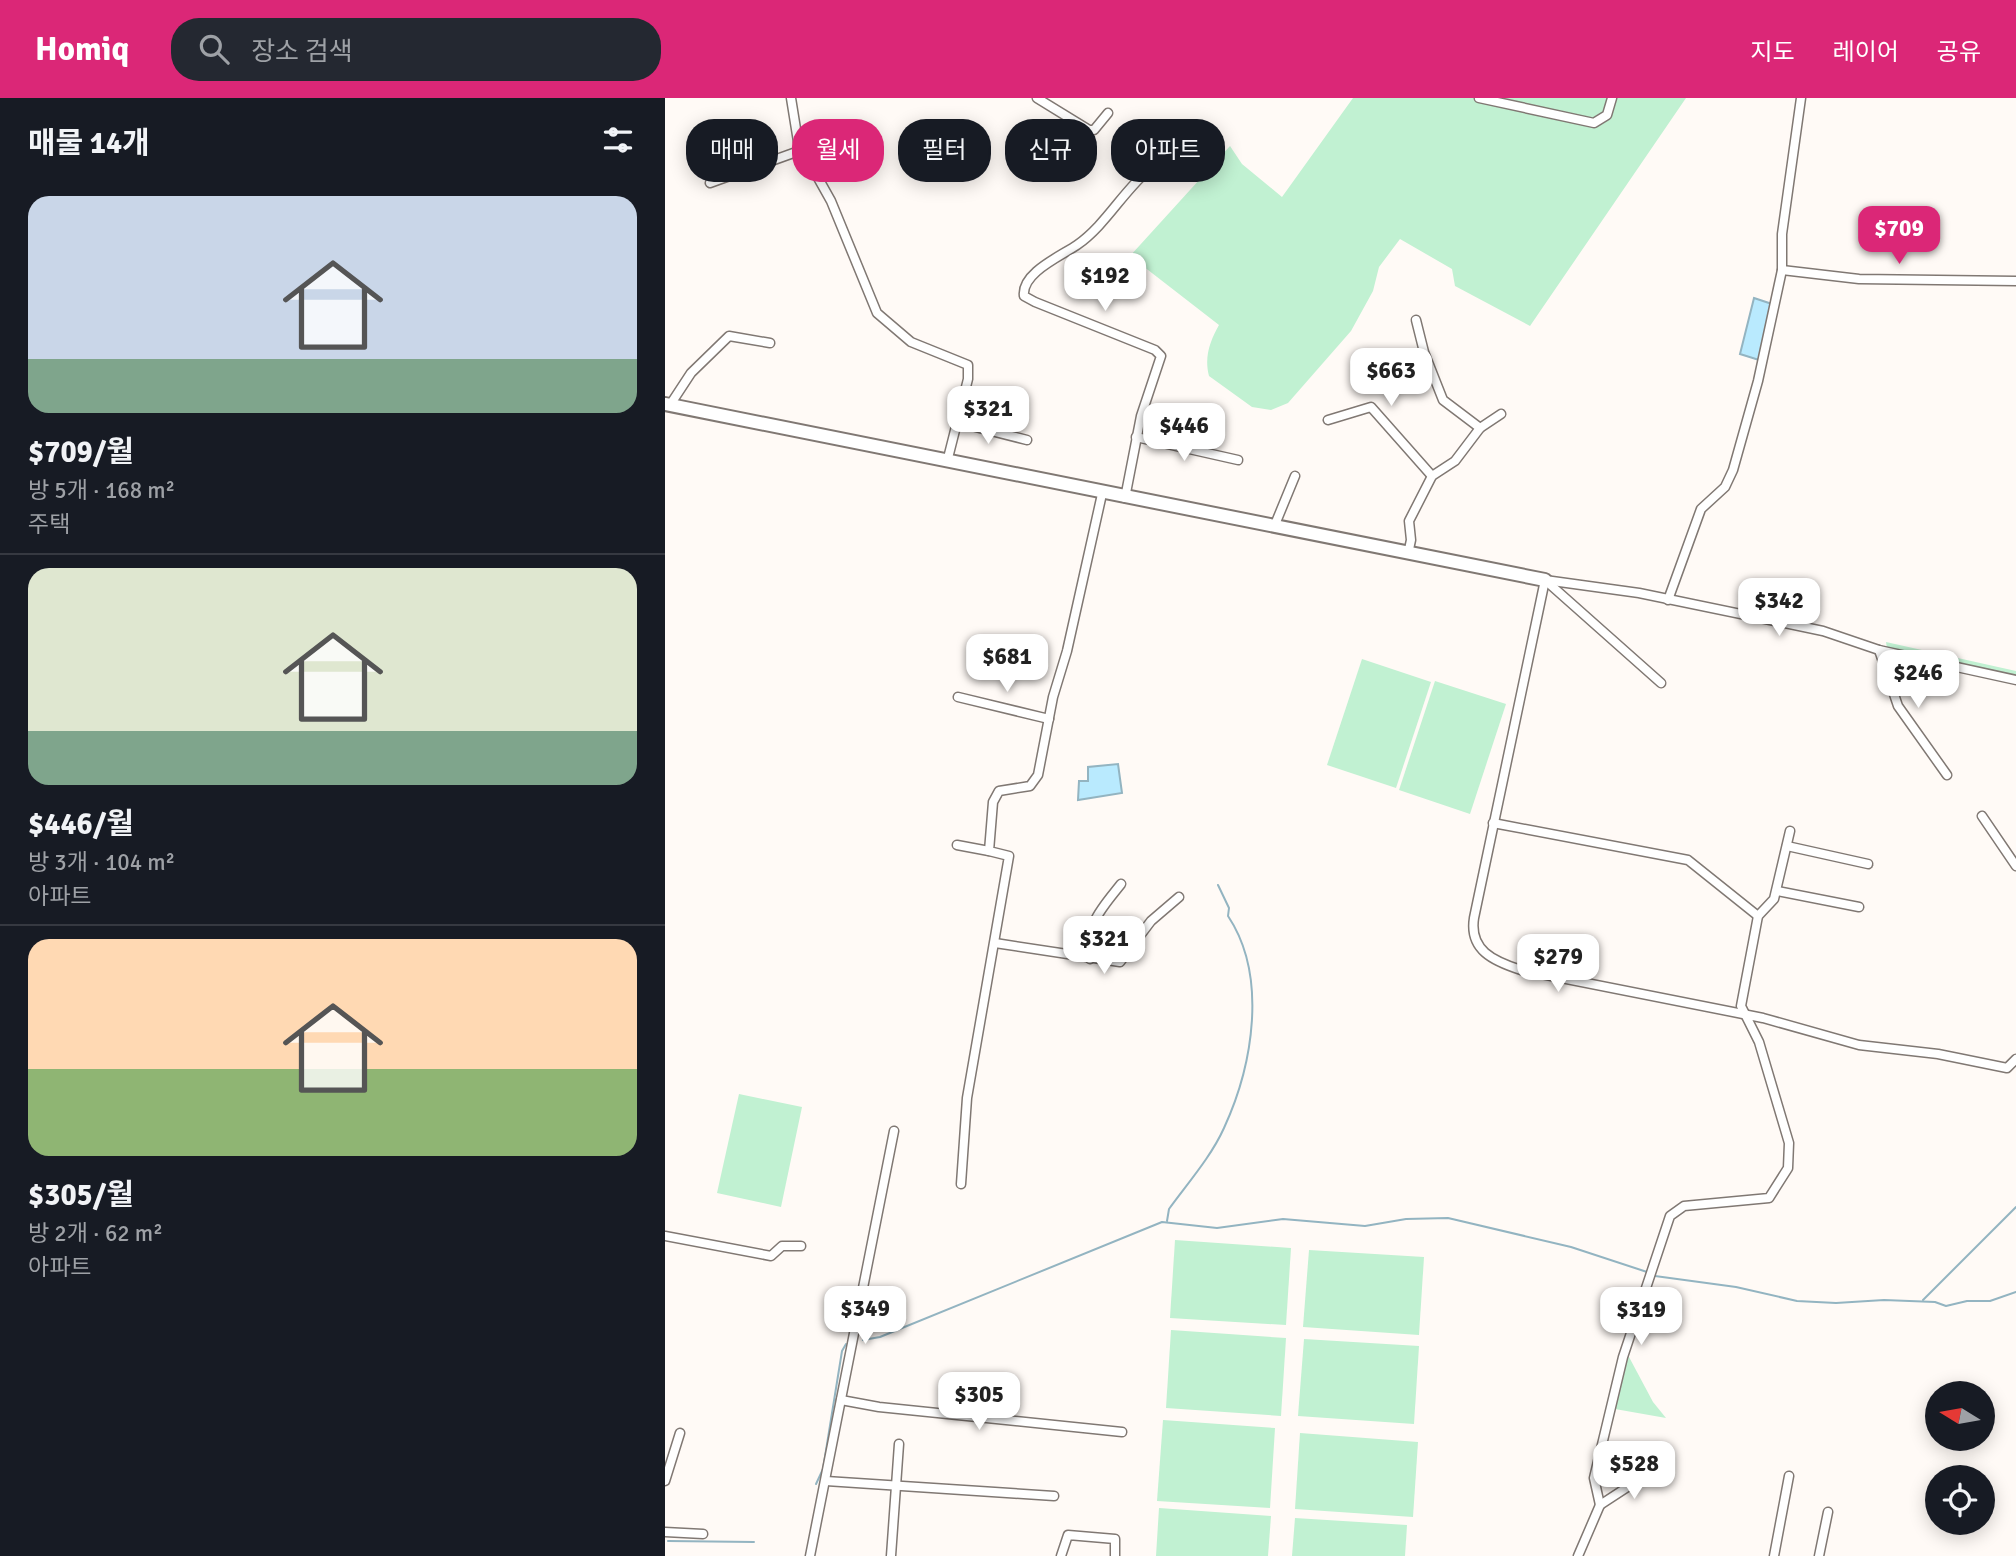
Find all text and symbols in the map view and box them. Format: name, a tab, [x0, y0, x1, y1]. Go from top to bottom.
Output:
search box	[171, 18, 661, 81]
text: Homiq	[35, 29, 129, 70]
icon: search	[195, 30, 233, 68]
text: 장소 검색	[251, 36, 353, 68]
text: 지도	[1750, 37, 1795, 67]
text: 레이어	[1833, 37, 1899, 67]
text: 공유	[1937, 37, 1981, 67]
chip: 매매	[686, 119, 778, 182]
chip: 월세	[792, 119, 884, 182]
chip: 필터	[898, 119, 991, 182]
chip: 신규	[1005, 119, 1097, 182]
chip: 아파트	[1111, 119, 1225, 182]
icon: filters	[599, 121, 637, 159]
text: 매물 14개	[28, 125, 150, 162]
pin: $709	[1858, 206, 1940, 266]
text: $709	[1874, 214, 1924, 243]
icon: home	[270, 242, 396, 368]
pin: $192	[1064, 254, 1146, 313]
text: $192	[1080, 261, 1130, 290]
pin: $663	[1350, 348, 1432, 408]
text: $663	[1366, 356, 1416, 385]
pin: $321	[947, 386, 1029, 446]
text: $321	[963, 394, 1013, 423]
pin: $446	[1143, 404, 1225, 463]
text: $446	[1159, 411, 1209, 440]
text: $709/월	[28, 434, 134, 471]
text: 방 5개 · 168 m²	[28, 476, 175, 505]
text: 주택	[28, 510, 70, 539]
pin: $342	[1738, 578, 1820, 638]
text: $342	[1754, 586, 1804, 615]
icon: home	[270, 614, 396, 740]
pin: $681	[966, 634, 1048, 694]
text: $681	[982, 642, 1032, 671]
pin: $246	[1877, 650, 1959, 710]
text: $246	[1893, 658, 1943, 687]
text: $446/월	[28, 806, 134, 843]
text: 방 3개 · 104 m²	[28, 848, 175, 877]
text: 아파트	[28, 882, 91, 911]
pin: $321	[1063, 916, 1145, 976]
text: $321	[1079, 924, 1129, 953]
pin: $279	[1517, 934, 1599, 994]
text: $279	[1533, 942, 1583, 971]
icon: home	[270, 985, 396, 1111]
text: $305/월	[28, 1177, 134, 1214]
text: 방 2개 · 62 m²	[28, 1219, 163, 1248]
text: 아파트	[28, 1253, 91, 1282]
pin: $349	[824, 1286, 906, 1346]
pin: $319	[1600, 1288, 1682, 1347]
text: $349	[840, 1294, 890, 1323]
text: $319	[1616, 1295, 1666, 1324]
pin: $305	[938, 1372, 1020, 1432]
text: $305	[954, 1380, 1004, 1409]
north arrow	[1925, 1381, 1995, 1451]
map controls	[1925, 1381, 1995, 1535]
pin: $528	[1593, 1442, 1675, 1501]
text: $528	[1609, 1449, 1659, 1478]
button: locate	[1925, 1465, 1995, 1535]

